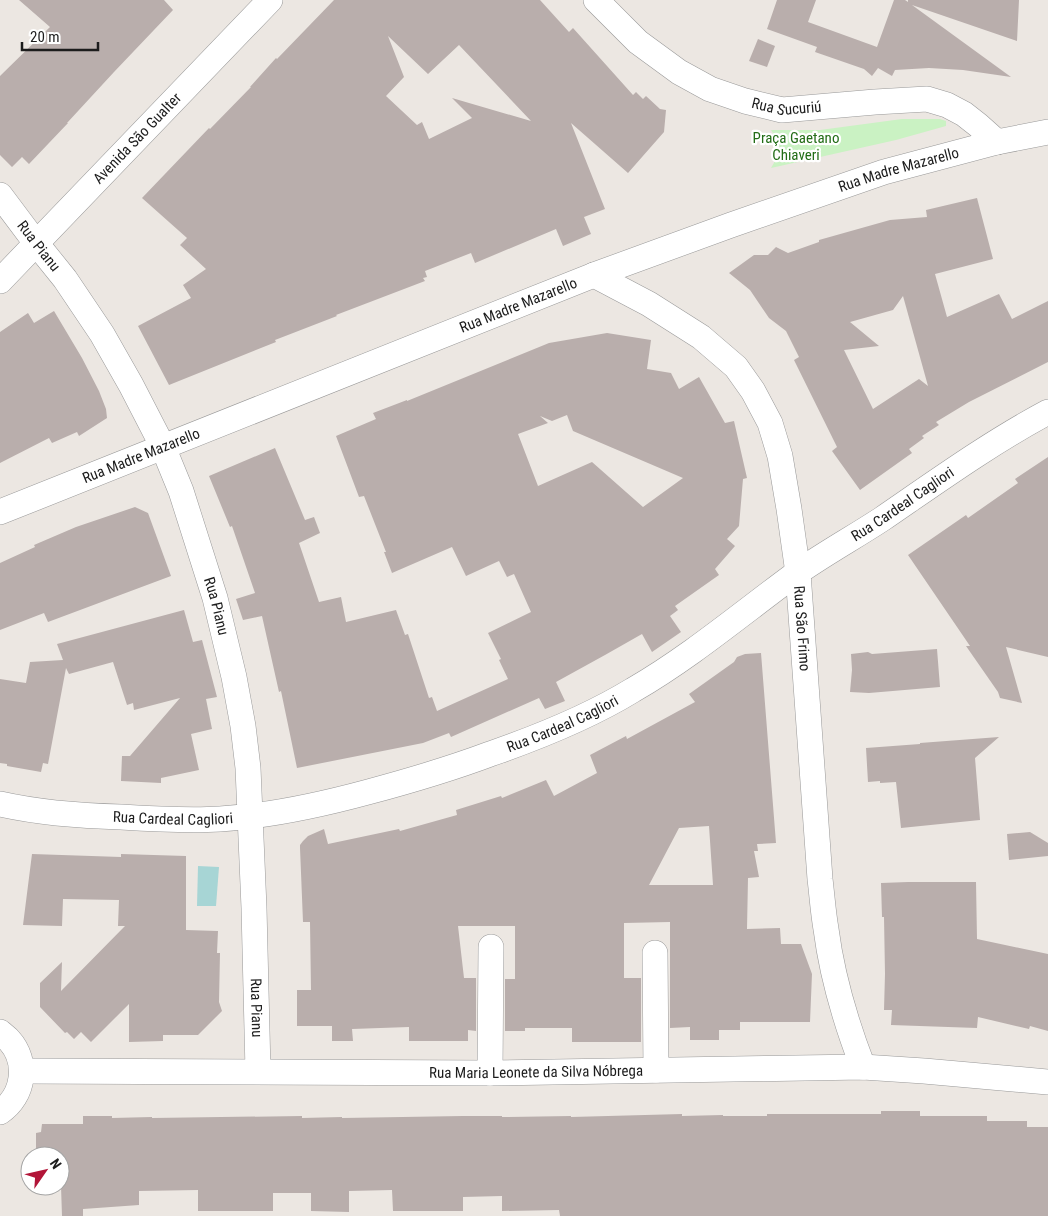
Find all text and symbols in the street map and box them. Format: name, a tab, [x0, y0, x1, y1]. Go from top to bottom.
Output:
scale bar	[22, 20, 99, 52]
text: 20 m	[30, 28, 60, 46]
street label: Avenida São Gualter	[89, 89, 185, 187]
street label: Rua Sucuriú	[750, 94, 822, 119]
park label: Praça Gaetano Chiaveri	[753, 129, 839, 164]
street label: Rua Madre Mazarello	[836, 143, 961, 196]
street label: Rua Pianu	[13, 217, 64, 275]
street label: Rua Madre Mazarello	[457, 274, 580, 337]
street label: Rua Madre Mazarello	[80, 424, 203, 487]
street label: Rua Cardeal Cagliori	[848, 463, 957, 545]
street label: Rua Pianu	[200, 575, 233, 637]
street label: Rua São Frimo	[790, 585, 814, 672]
street label: Rua Cardeal Cagliori	[504, 691, 622, 756]
street label: Rua Cardeal Cagliori	[113, 808, 234, 829]
street label: Rua Pianu	[247, 978, 266, 1038]
street label: Rua Maria Leonete da Silva Nóbrega	[429, 1062, 643, 1082]
north arrow	[20, 1146, 70, 1196]
text: N	[47, 1156, 65, 1172]

